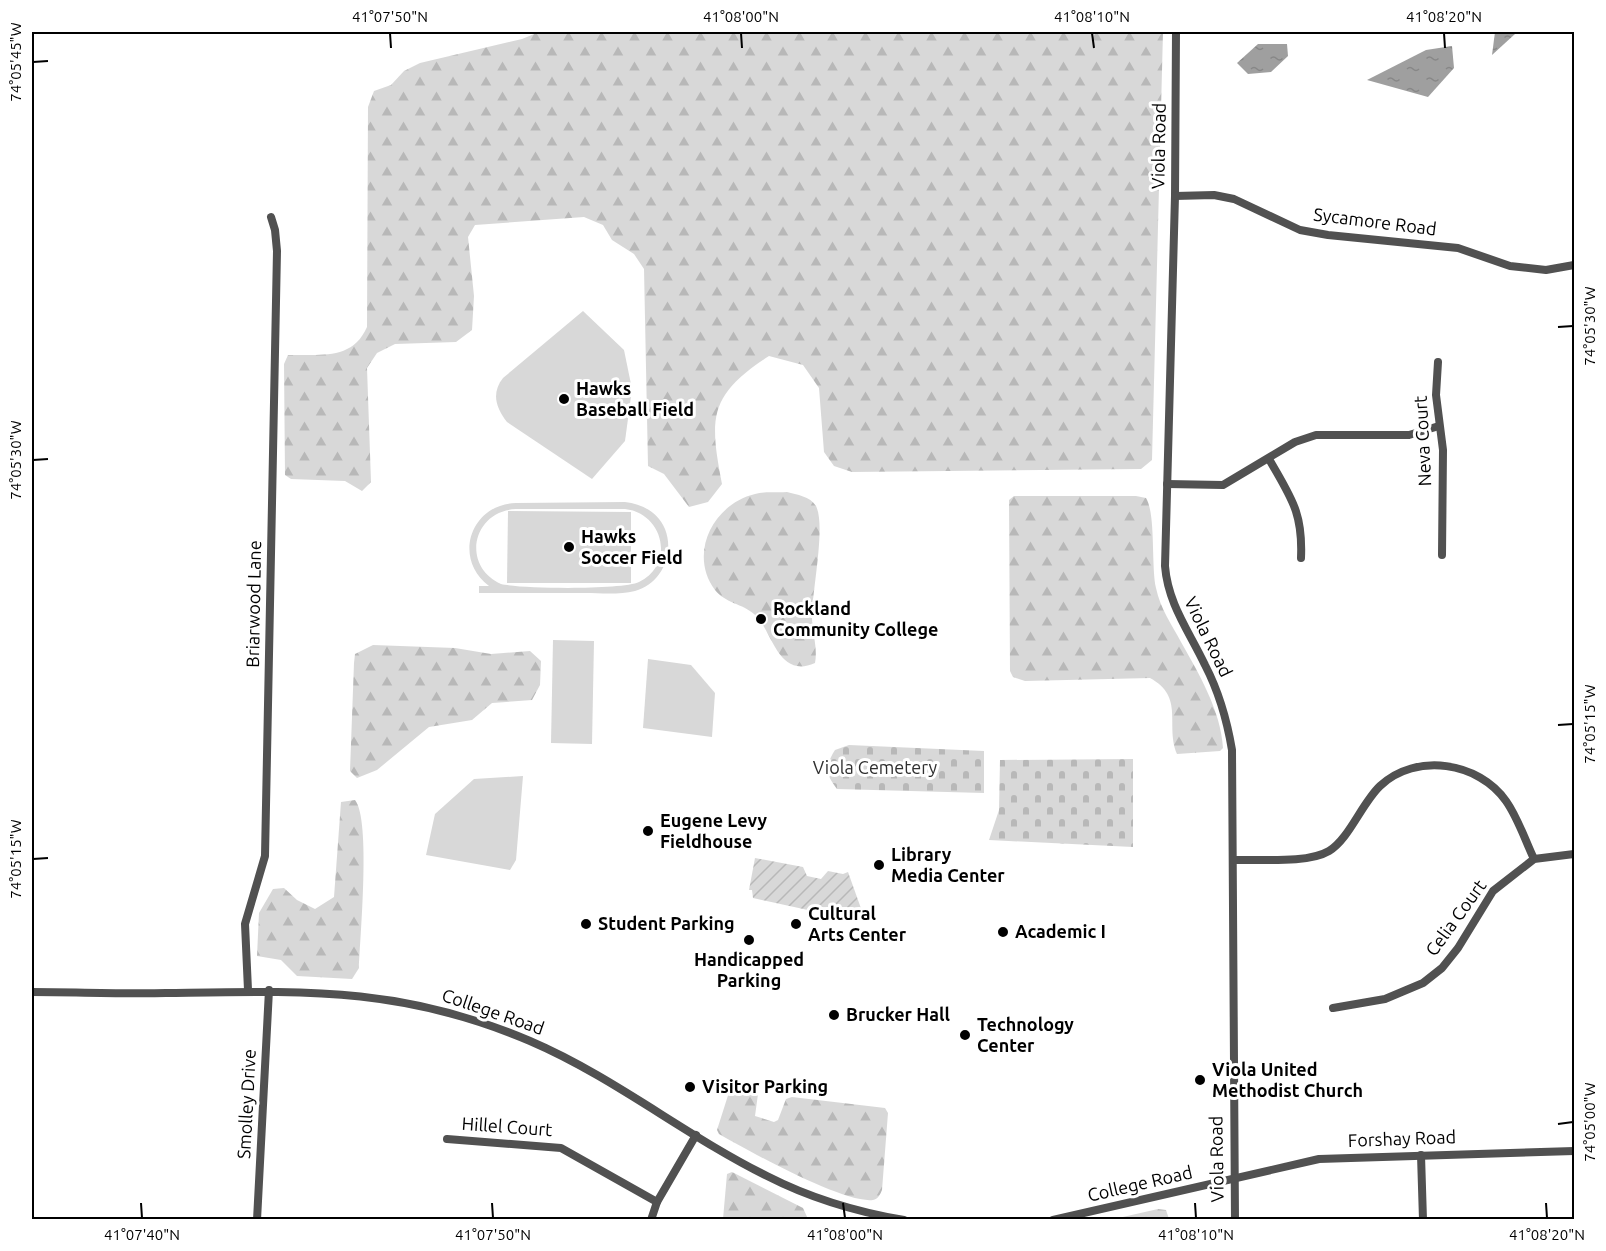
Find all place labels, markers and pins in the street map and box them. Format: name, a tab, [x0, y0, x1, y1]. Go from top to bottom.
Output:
place label: Hawks Baseball Field	[576, 378, 694, 419]
marker: Hawks Baseball Field	[557, 392, 571, 406]
place label: Hawks Soccer Field	[581, 526, 683, 567]
marker: Hawks Soccer Field	[562, 540, 576, 554]
place label: Rockland Community College	[773, 598, 938, 639]
marker: Rockland Community College	[754, 612, 768, 626]
place label: Eugene Levy Fieldhouse	[660, 810, 768, 851]
marker: Eugene Levy Fieldhouse	[641, 824, 655, 838]
place label: Library Media Center	[891, 844, 1005, 885]
marker: Library Media Center	[872, 858, 886, 872]
place label: Cultural Arts Center	[808, 903, 907, 944]
place label: Student Parking	[598, 913, 735, 933]
marker: Student Parking	[579, 917, 593, 931]
marker: Cultural Arts Center	[789, 917, 803, 931]
place label: Academic I	[1015, 921, 1106, 941]
marker: Academic I	[996, 925, 1010, 939]
marker: Handicapped Parking	[742, 933, 756, 947]
place label: Handicapped Parking	[694, 949, 804, 990]
place label: Brucker Hall	[846, 1004, 951, 1024]
marker: Brucker Hall	[827, 1008, 841, 1022]
place label: Technology Center	[977, 1014, 1074, 1055]
marker: Technology Center	[958, 1028, 972, 1042]
place label: Viola United Methodist Church	[1212, 1059, 1363, 1100]
marker: Viola United Methodist Church	[1193, 1073, 1207, 1087]
place label: Visitor Parking	[702, 1076, 828, 1096]
marker: Visitor Parking	[683, 1080, 697, 1094]

